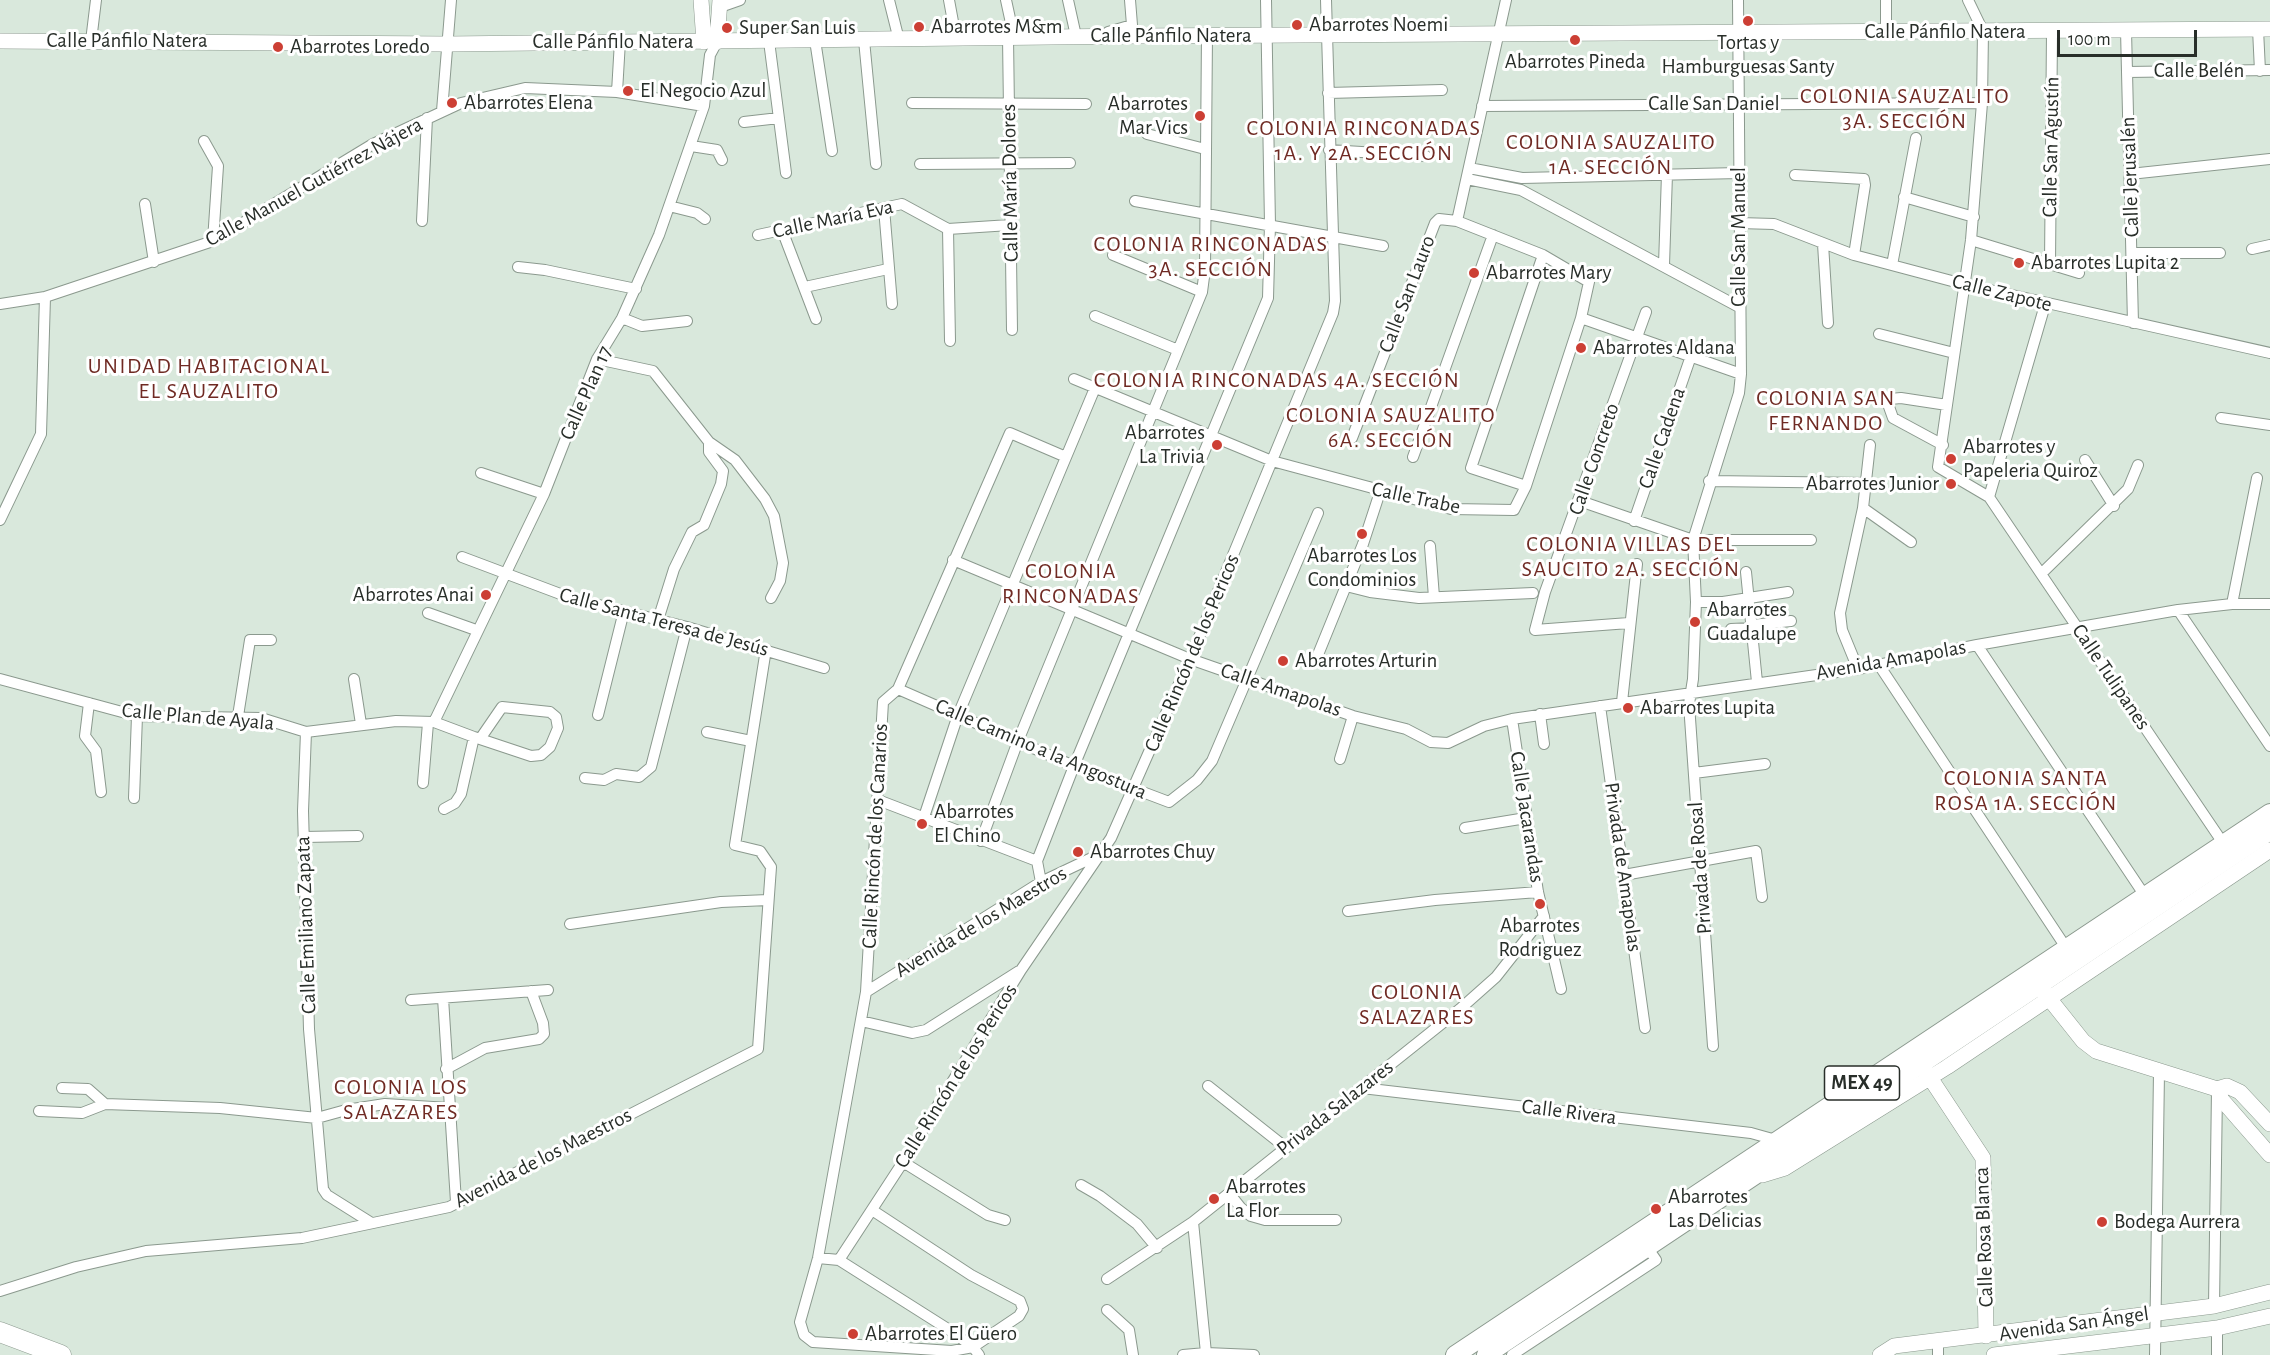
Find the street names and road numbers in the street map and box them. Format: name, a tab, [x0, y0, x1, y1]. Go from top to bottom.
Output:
street label: Calle Pánfilo Natera	[1864, 19, 2026, 45]
street label: Calle Pánfilo Natera	[1090, 23, 1252, 49]
street label: Calle Pánfilo Natera	[46, 28, 208, 54]
street label: Calle Pánfilo Natera	[532, 29, 694, 55]
street label: Calle Belén	[2154, 58, 2244, 84]
street label: Calle San Agustín	[2037, 76, 2065, 218]
street label: Calle San Daniel	[1648, 91, 1780, 117]
street label: Calle María Dolores	[996, 104, 1024, 262]
street label: Calle Manuel Gutiérrez Nájera	[201, 112, 427, 252]
street label: Calle Jerusalén	[2115, 116, 2145, 238]
street label: Calle San Manuel	[1726, 167, 1752, 307]
street label: Calle María Eva	[770, 194, 896, 244]
street label: Calle San Lauro	[1373, 232, 1441, 356]
street label: Calle Zapote	[1949, 268, 2055, 318]
street label: Calle Plan 17	[554, 342, 618, 444]
street label: Calle Cadena	[1633, 384, 1691, 492]
street label: Calle Concreto	[1563, 400, 1625, 518]
street label: Calle Trabe	[1369, 476, 1463, 520]
street label: Calle Rincón de los Pericos	[1139, 550, 1245, 756]
street label: Calle Santa Teresa de Jesús	[556, 582, 772, 662]
street label: Calle Tulipanes	[2066, 619, 2156, 735]
street label: Avenida Amapolas	[1814, 634, 1968, 686]
street label: Calle Amapolas	[1217, 658, 1345, 722]
street label: Calle Camino a la Angostura	[932, 693, 1150, 805]
street label: Calle Plan de Ayala	[121, 698, 275, 736]
street label: Calle Rincón de los Canarios	[857, 723, 893, 949]
street label: Calle Jacarandas	[1504, 750, 1550, 884]
street label: Privada de Amapolas	[1599, 781, 1647, 953]
street label: Privada de Rosal	[1683, 801, 1717, 935]
street label: Calle Emiliano Zapata	[290, 836, 322, 1014]
street label: Avenida de los Maestros	[891, 861, 1071, 983]
street label: Calle Rincón de los Pericos	[889, 979, 1023, 1173]
street label: Privada Salazares	[1272, 1055, 1398, 1161]
road number: MEX 49	[1824, 1066, 1900, 1100]
street label: Calle Rivera	[1520, 1094, 1618, 1130]
street label: Avenida de los Maestros	[450, 1102, 636, 1214]
street label: Calle Rosa Blanca	[1969, 1166, 1999, 1308]
street label: Avenida San Ángel	[1997, 1301, 2151, 1347]

